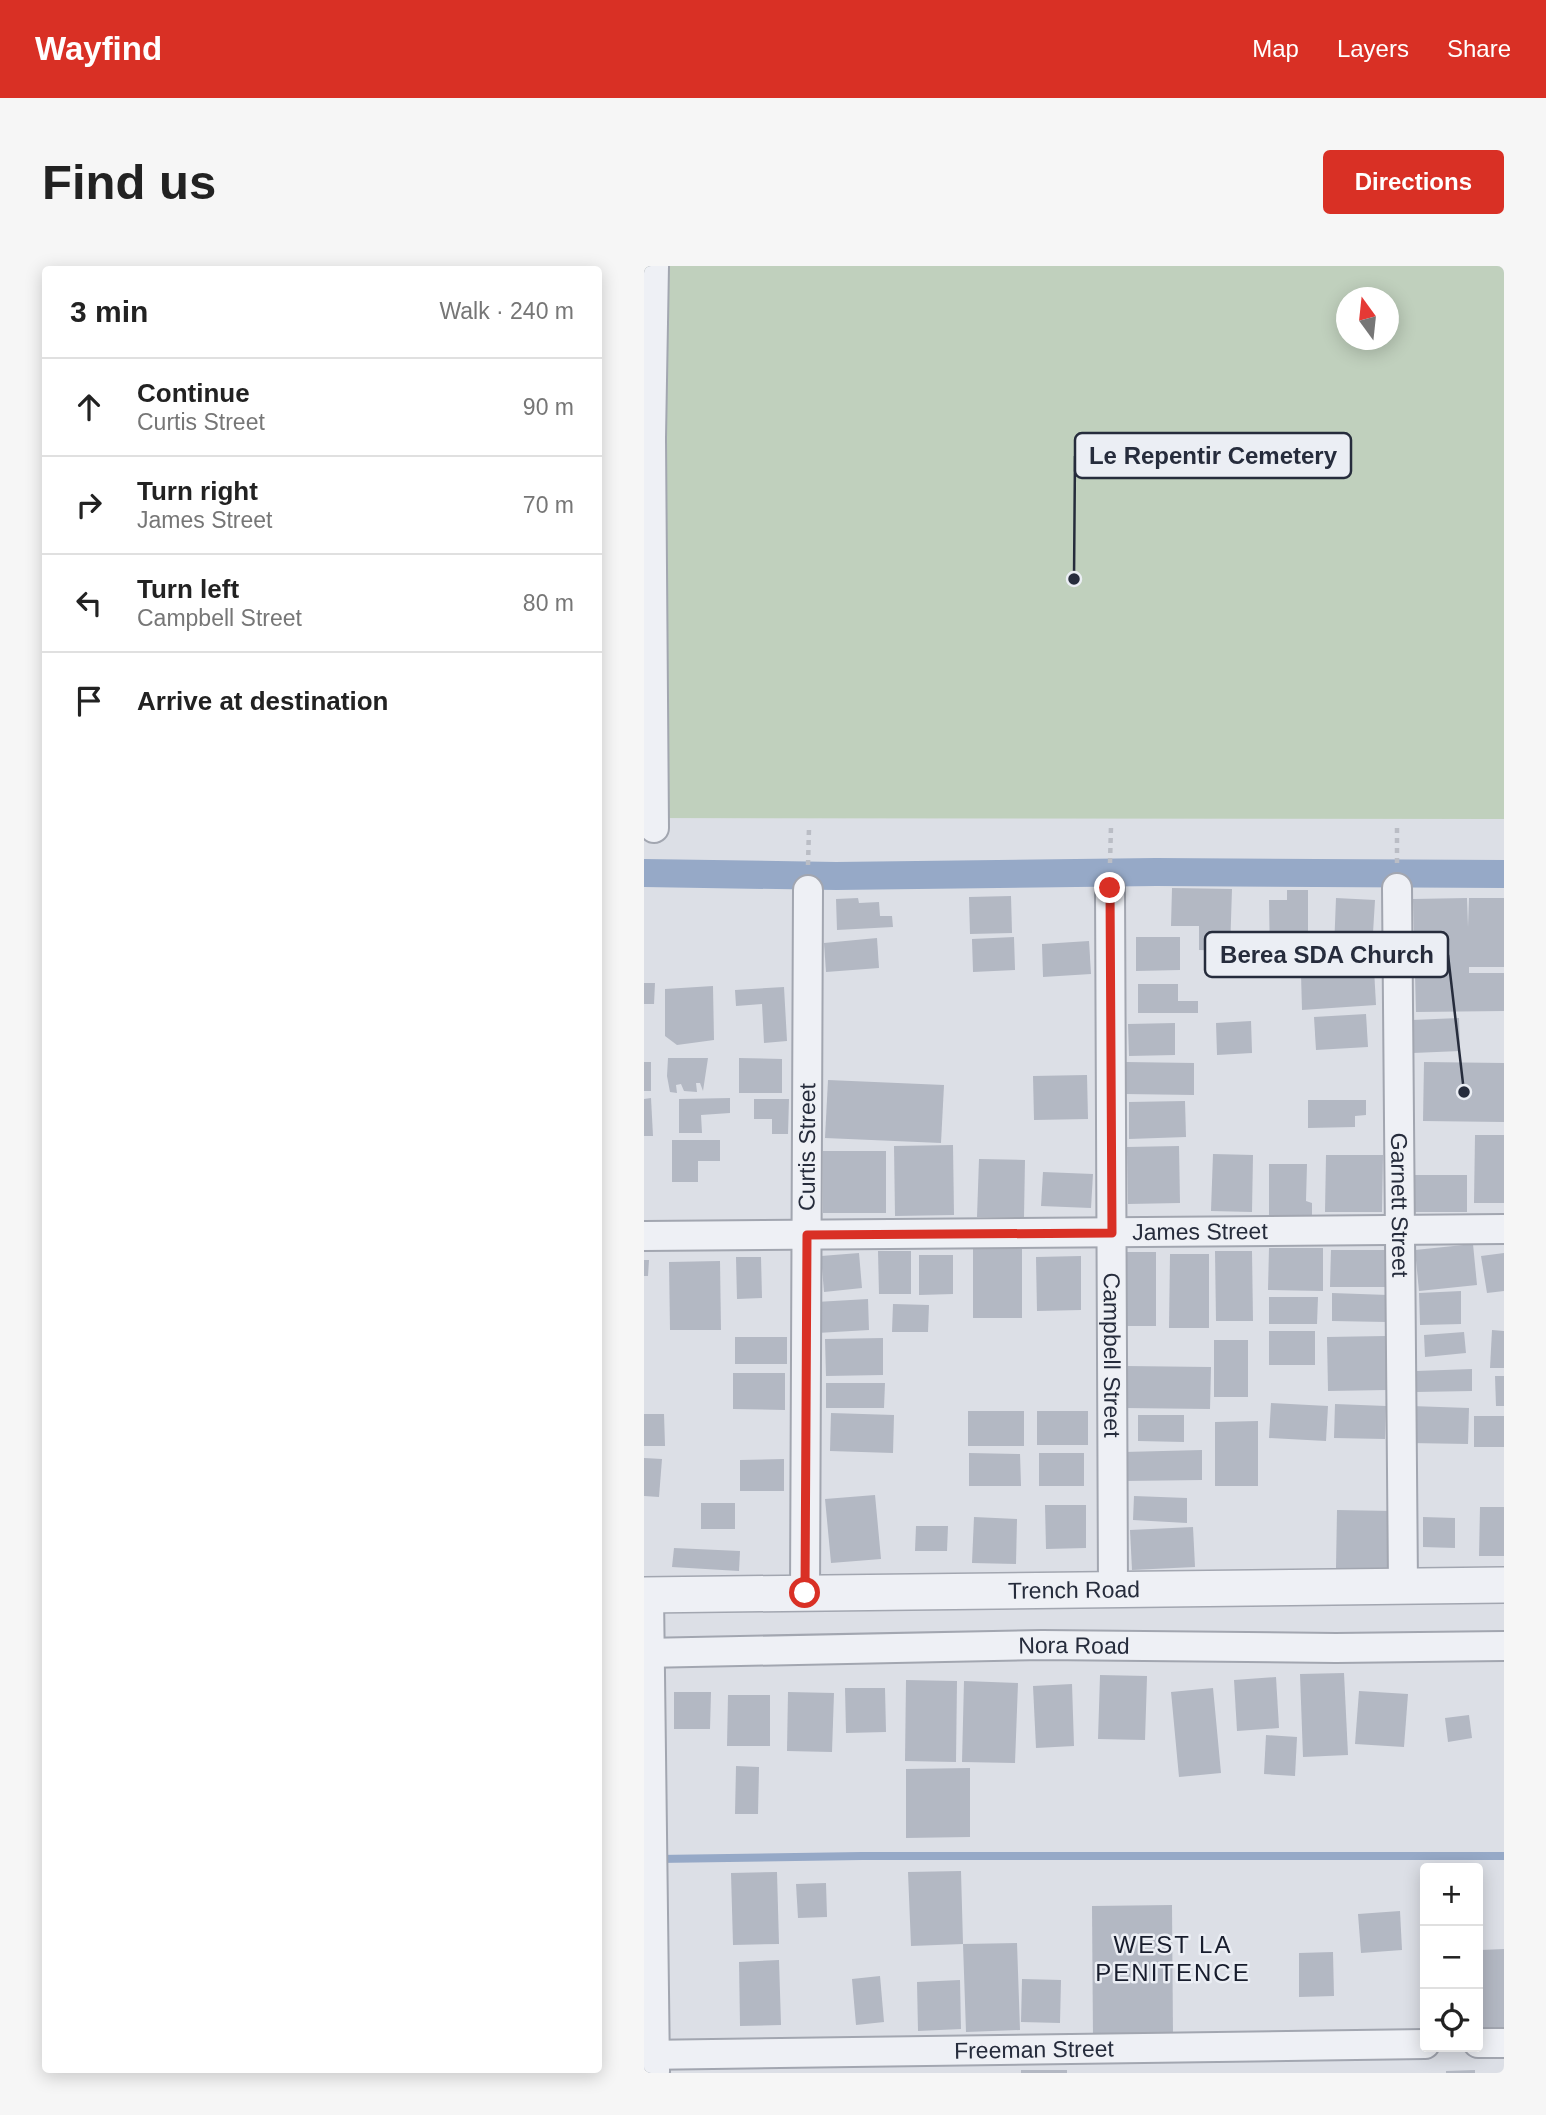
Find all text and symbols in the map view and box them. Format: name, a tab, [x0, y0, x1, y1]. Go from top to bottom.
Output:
text: Wayfind	[35, 30, 162, 67]
text: Map	[1252, 35, 1299, 62]
text: Layers	[1337, 35, 1409, 62]
text: Share	[1447, 35, 1511, 62]
button: Directions	[1323, 150, 1504, 214]
text: Find us	[42, 155, 216, 209]
north arrow	[1336, 287, 1399, 350]
text: 3 min	[70, 295, 148, 328]
text: Walk · 240 m	[439, 298, 574, 324]
text: Continue	[137, 378, 250, 408]
icon: ahead	[70, 388, 108, 426]
text: 90 m	[523, 394, 574, 420]
text: Curtis Street	[137, 409, 265, 435]
callout: Le Repentir Cemetery	[1075, 433, 1351, 478]
text: Le Repentir Cemetery	[1089, 442, 1338, 469]
text: Turn right	[137, 476, 258, 506]
icon: right	[70, 486, 108, 524]
text: 70 m	[523, 492, 574, 518]
text: James Street	[137, 507, 273, 533]
text: Turn left	[137, 574, 239, 604]
icon: left	[70, 584, 108, 622]
text: 80 m	[523, 590, 574, 616]
text: Campbell Street	[137, 605, 302, 631]
icon: arrive	[70, 682, 108, 720]
text: Arrive at destination	[137, 686, 388, 716]
route end	[1094, 872, 1125, 903]
callout: Berea SDA Church	[1205, 932, 1448, 977]
text: Berea SDA Church	[1220, 941, 1434, 968]
street label: Curtis Street	[794, 1082, 820, 1211]
street label: Garnett Street	[1386, 1133, 1413, 1278]
street label: James Street	[1132, 1218, 1268, 1245]
street label: Campbell Street	[1099, 1272, 1125, 1438]
street label: Trench Road	[1008, 1576, 1140, 1604]
route start	[789, 1577, 820, 1608]
street label: Nora Road	[1018, 1632, 1130, 1659]
map controls	[1420, 1863, 1483, 2052]
button: +	[1420, 1863, 1483, 1926]
button: −	[1420, 1926, 1483, 1989]
district label: WEST LA PENITENCE	[1095, 1931, 1251, 1986]
button: locate	[1420, 1989, 1483, 2052]
street label: Freeman Street	[954, 2035, 1115, 2064]

